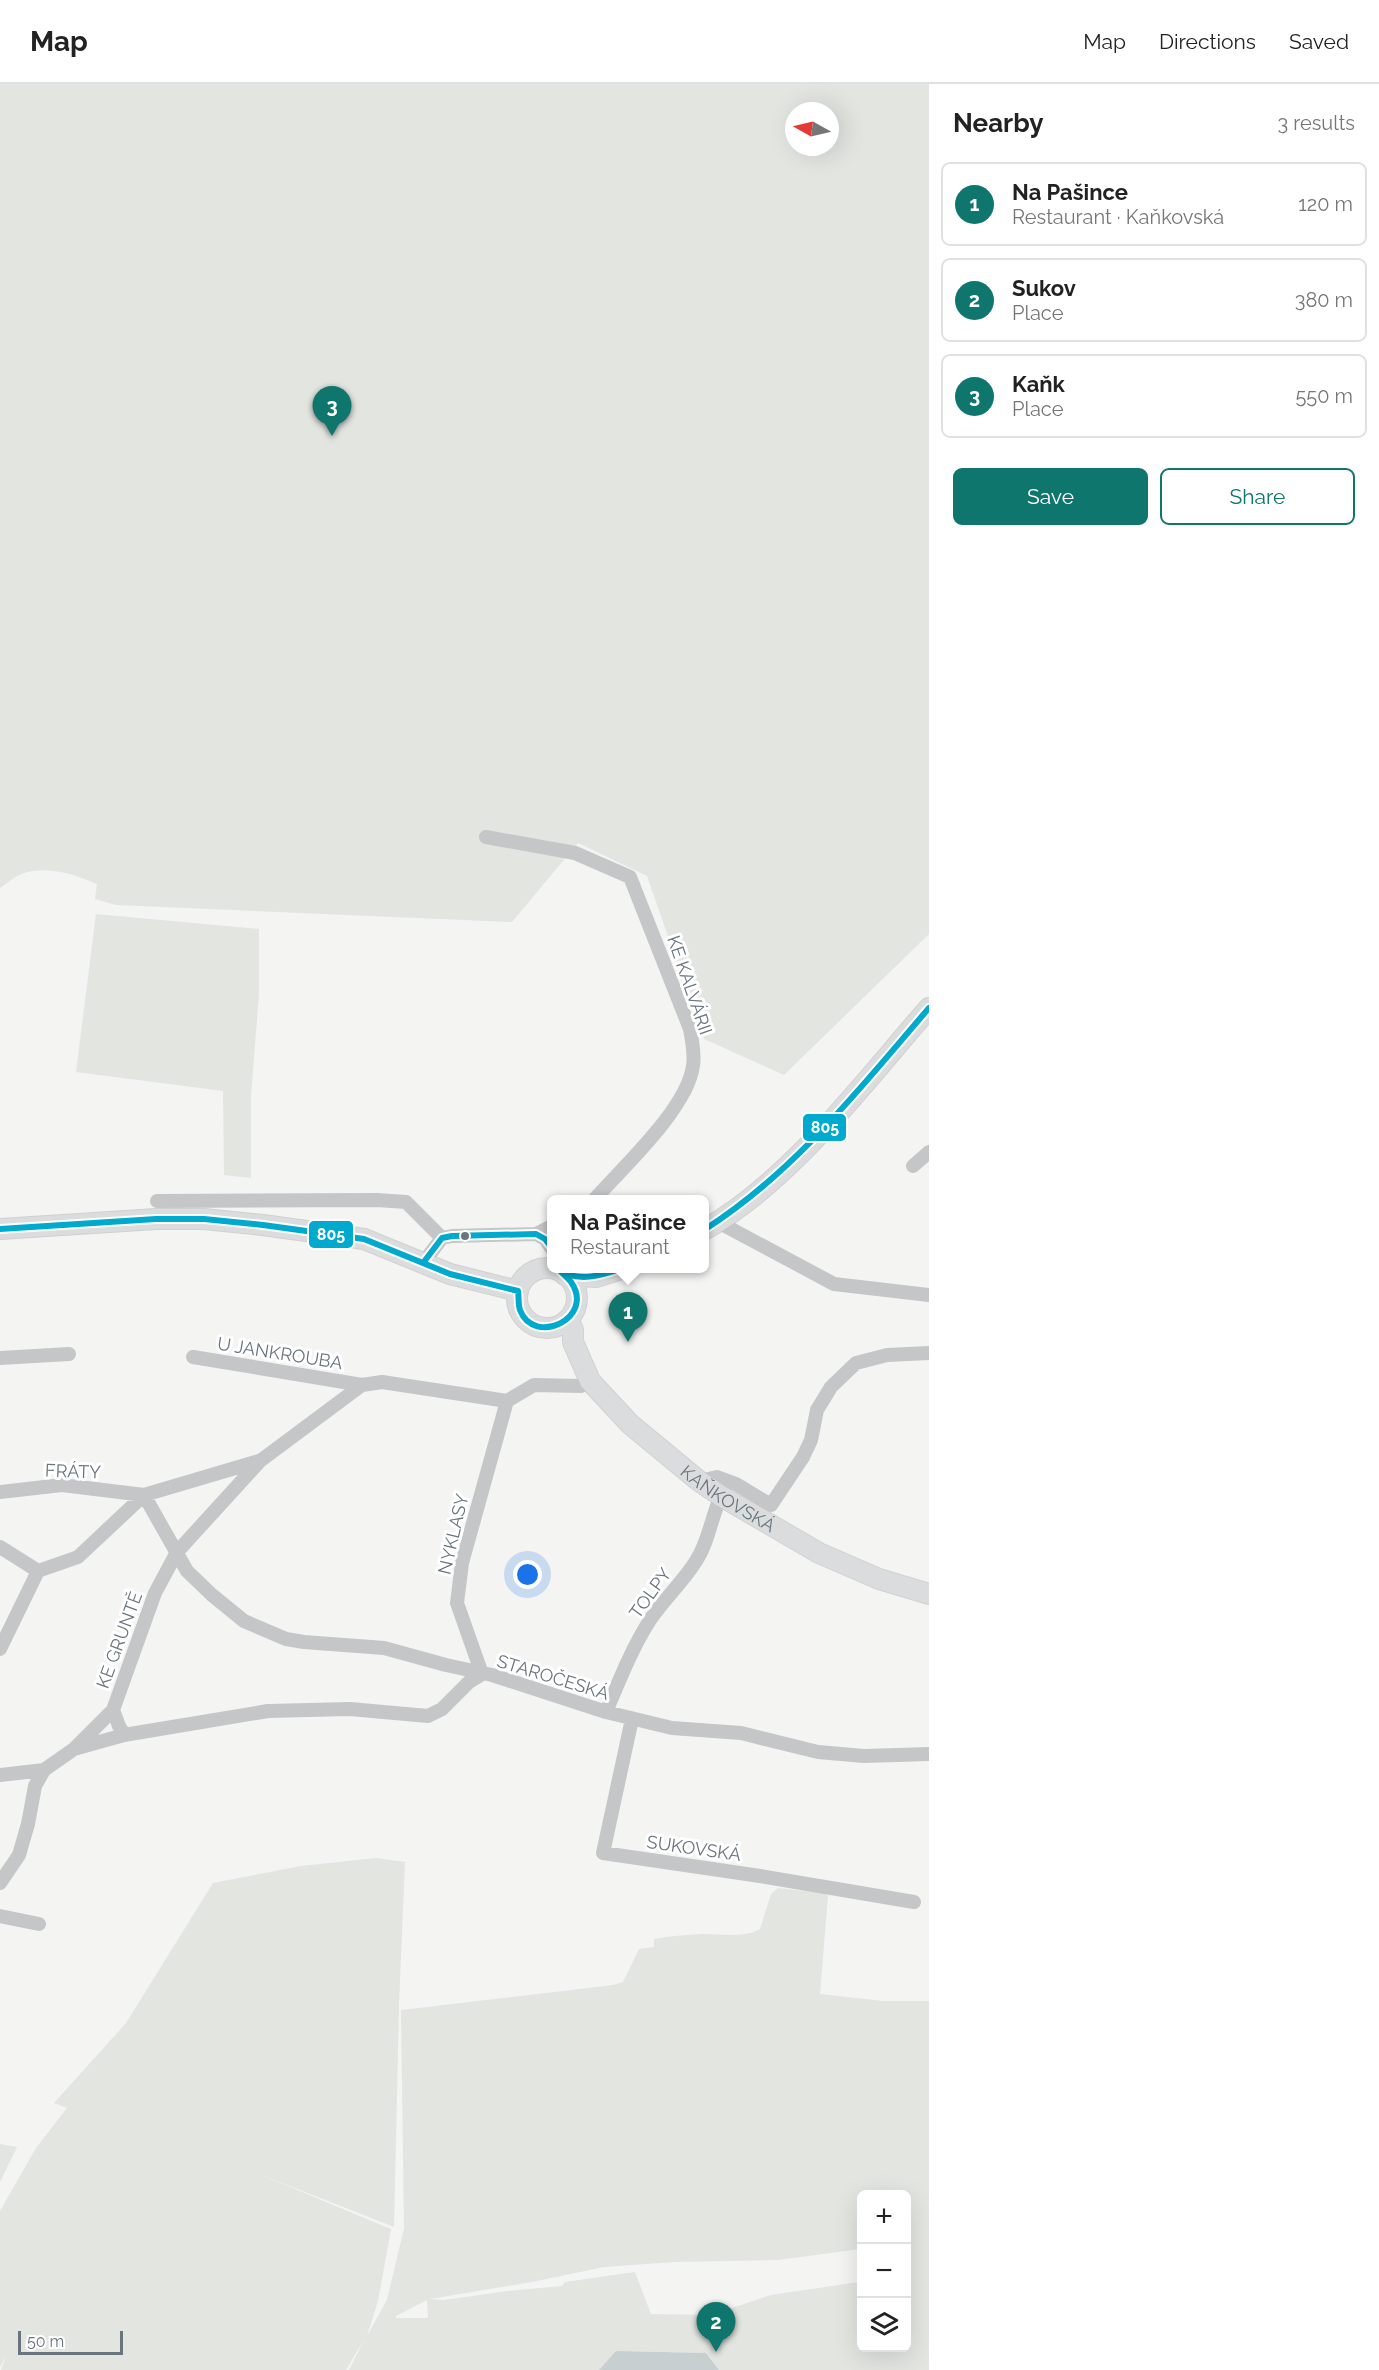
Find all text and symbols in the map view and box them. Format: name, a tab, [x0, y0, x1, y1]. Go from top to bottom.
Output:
text: Map	[30, 25, 88, 58]
text: Map	[1083, 29, 1126, 54]
text: Directions	[1159, 29, 1256, 54]
text: Saved	[1289, 29, 1349, 54]
north arrow	[785, 102, 839, 156]
text: Nearby	[953, 108, 1043, 138]
text: 3 results	[1277, 111, 1355, 135]
text: Na Pašince	[1012, 179, 1128, 205]
text: 1	[970, 192, 979, 216]
text: 120 m	[1298, 192, 1353, 216]
text: Restaurant · Kaňkovská	[1012, 205, 1224, 229]
text: Sukov	[1012, 275, 1076, 301]
text: 2	[969, 288, 980, 312]
text: 380 m	[1295, 288, 1353, 312]
text: Place	[1012, 301, 1063, 325]
text: Kaňk	[1012, 371, 1065, 397]
text: 3	[969, 384, 980, 408]
text: 550 m	[1295, 384, 1353, 408]
pin: 3	[312, 386, 352, 436]
text: Place	[1012, 397, 1063, 421]
button: Save	[953, 468, 1148, 525]
button: Share	[1160, 468, 1355, 525]
street label: KE KALVÁRII	[663, 932, 718, 1037]
line badge: 805	[802, 1113, 847, 1142]
text: 805	[811, 1118, 839, 1137]
popup	[547, 1195, 709, 1273]
text: Na Pašince	[570, 1209, 686, 1235]
line badge: 805	[308, 1220, 354, 1249]
text: 805	[317, 1225, 345, 1244]
unlabelled marker	[459, 1230, 471, 1242]
text: Restaurant	[570, 1235, 670, 1259]
pin: 1	[608, 1292, 648, 1342]
street label: U JANKROUBA	[216, 1333, 344, 1373]
street label: FRÁTY	[45, 1459, 102, 1482]
street label: KAŇKOVSKÁ	[677, 1460, 780, 1536]
street label: NYKLASY	[434, 1491, 473, 1576]
your location	[513, 1560, 542, 1589]
street label: TOLPY	[625, 1563, 675, 1622]
street label: KE GRUNTĚ	[91, 1588, 146, 1691]
street label: STAROČESKÁ	[494, 1649, 612, 1704]
street label: SUKOVSKÁ	[646, 1830, 743, 1865]
map controls	[857, 2190, 911, 2352]
button: +	[857, 2190, 911, 2244]
button: −	[857, 2244, 911, 2298]
button: layers	[857, 2298, 911, 2352]
pin: 2	[696, 2302, 736, 2352]
scale bar	[18, 2328, 123, 2356]
text: 50 m	[27, 2332, 64, 2351]

